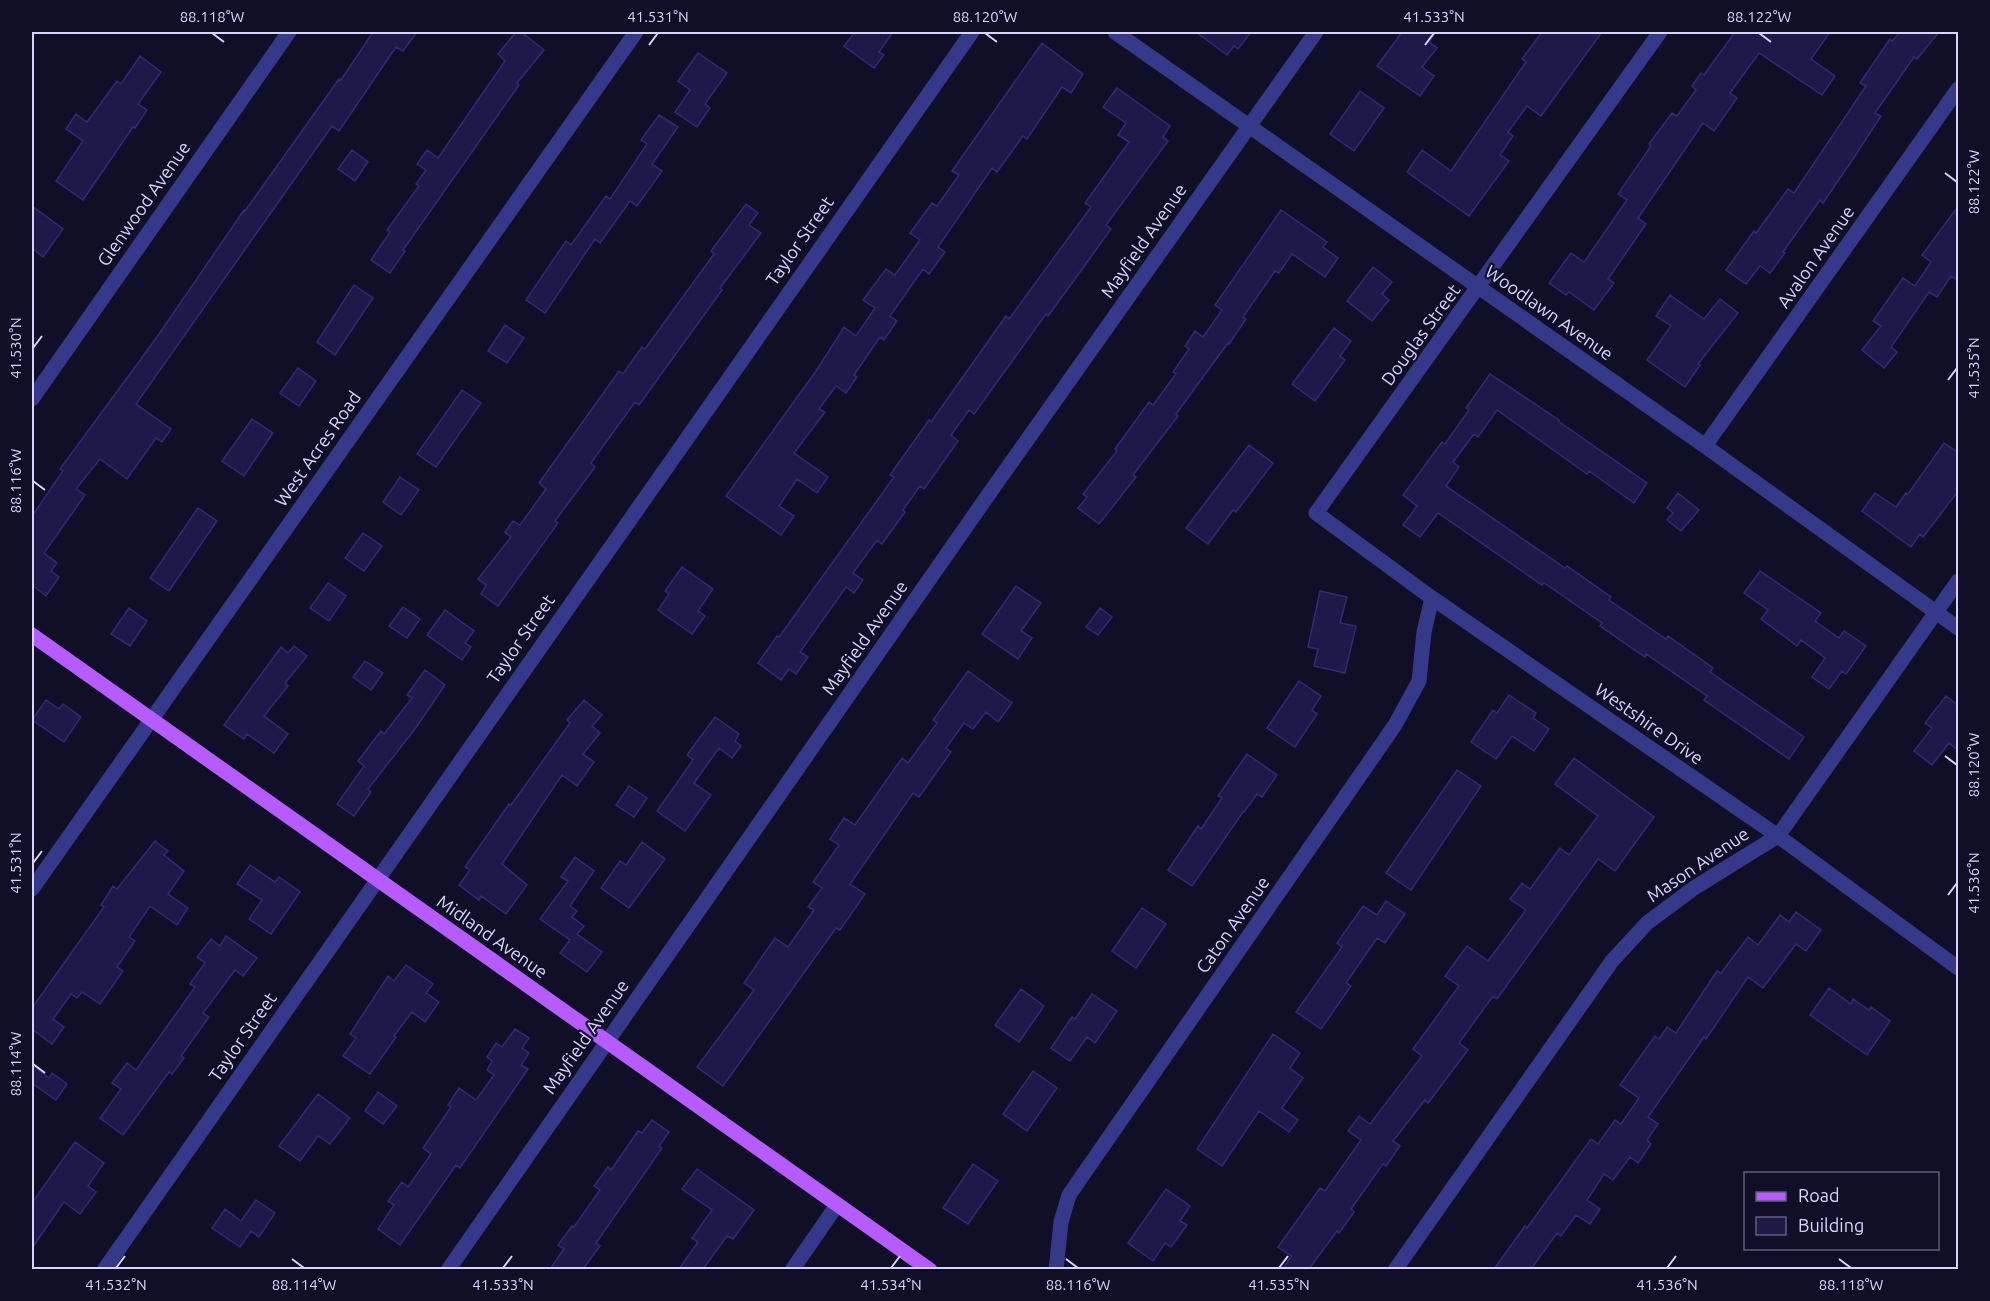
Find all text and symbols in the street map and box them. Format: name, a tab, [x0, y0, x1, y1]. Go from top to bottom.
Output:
text: 88.118°W	[180, 8, 244, 25]
text: 41.531°N	[627, 8, 689, 25]
text: 88.120°W	[953, 8, 1017, 25]
text: 41.533°N	[1403, 8, 1465, 25]
text: 88.122°W	[1727, 8, 1791, 25]
street label: Glenwood Avenue	[93, 137, 194, 269]
text: 88.122°W	[1965, 150, 1982, 214]
street label: Mayfield Avenue	[1096, 180, 1190, 301]
street label: Taylor Street	[761, 192, 837, 289]
street label: Avalon Avenue	[1773, 202, 1858, 311]
street label: Woodlawn Avenue	[1482, 261, 1617, 364]
street label: Douglas Street	[1377, 280, 1464, 389]
text: 41.530°N	[7, 317, 24, 379]
text: 41.535°N	[1965, 337, 1982, 399]
street label: West Acres Road	[270, 387, 364, 510]
text: 88.116°W	[7, 449, 24, 513]
street label: Mayfield Avenue	[817, 577, 911, 698]
street label: Taylor Street	[482, 590, 558, 687]
street label: Westshire Drive	[1592, 679, 1707, 768]
text: 88.120°W	[1965, 733, 1982, 797]
street label: Mason Avenue	[1643, 823, 1752, 906]
text: 41.531°N	[7, 832, 24, 894]
text: 41.536°N	[1965, 852, 1982, 914]
street label: Caton Avenue	[1192, 872, 1273, 976]
street label: Midland Avenue	[434, 891, 552, 982]
street label: Mayfield Avenue	[538, 976, 632, 1097]
street label: Taylor Street	[204, 988, 280, 1085]
text: 88.114°W	[7, 1032, 24, 1096]
legend	[1744, 1172, 1939, 1250]
text: Road	[1798, 1185, 1840, 1205]
text: Building	[1798, 1215, 1864, 1235]
text: 41.532°N	[85, 1276, 147, 1293]
text: 88.114°W	[272, 1276, 336, 1293]
text: 41.533°N	[472, 1276, 534, 1293]
text: 41.534°N	[860, 1276, 922, 1293]
text: 88.116°W	[1046, 1276, 1110, 1293]
text: 41.535°N	[1248, 1276, 1310, 1293]
text: 41.536°N	[1636, 1276, 1698, 1293]
text: 88.118°W	[1819, 1276, 1883, 1293]

